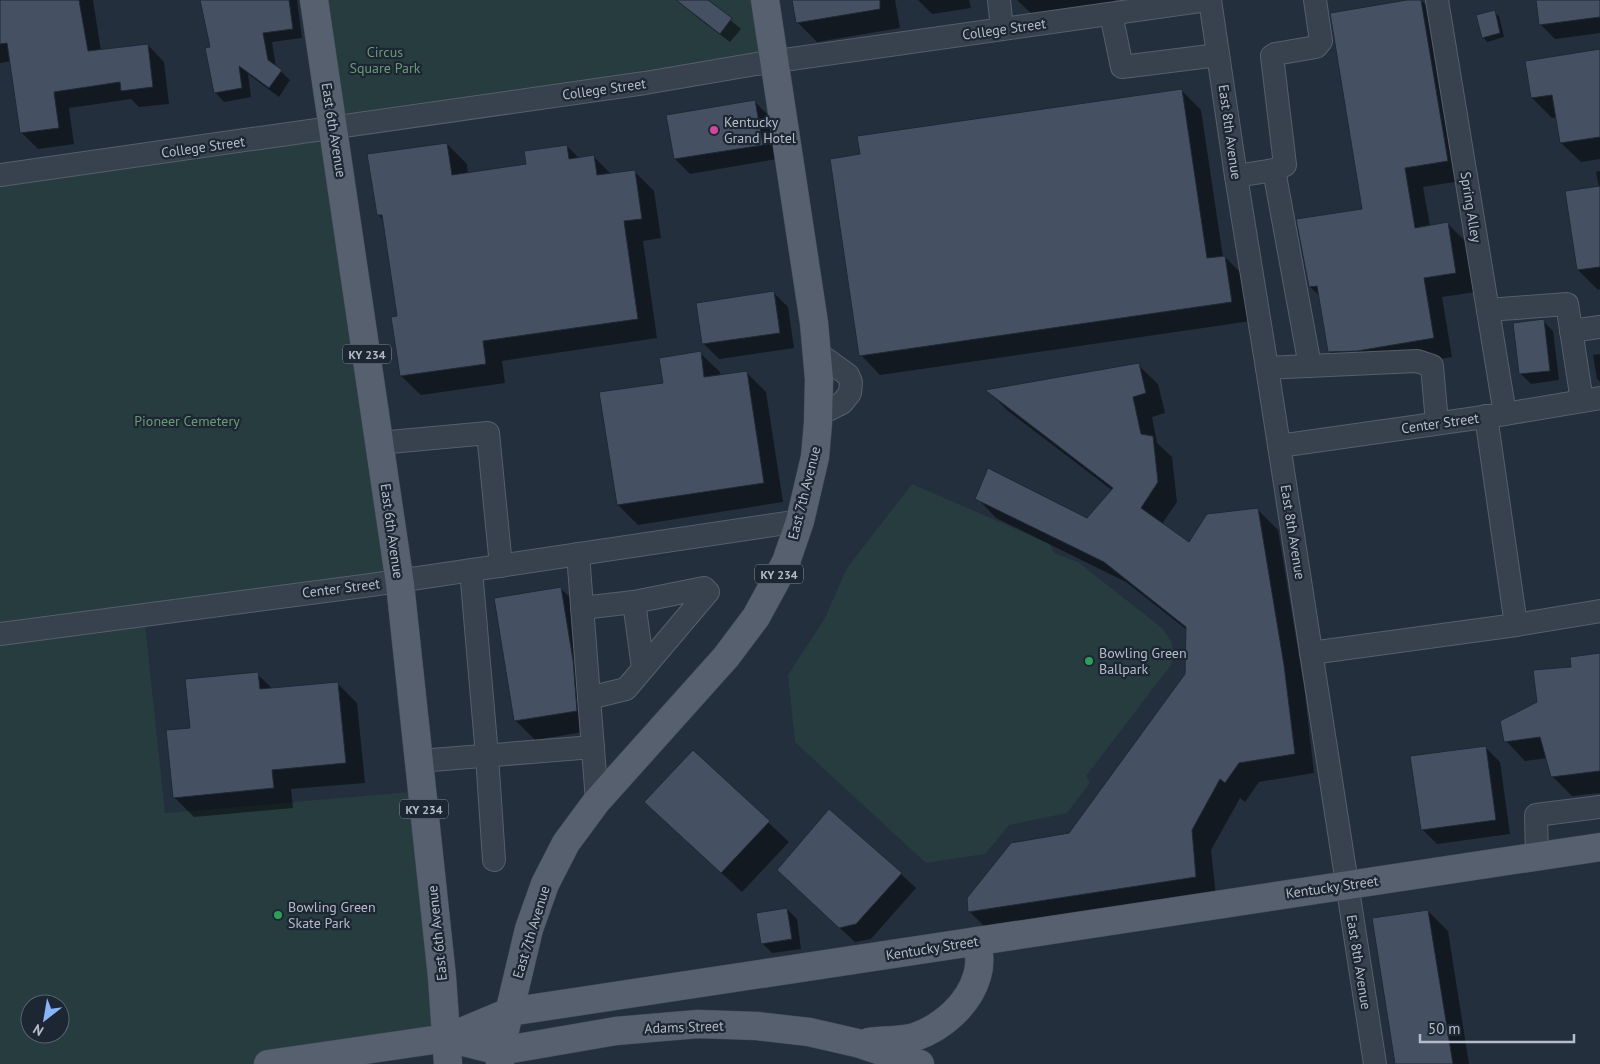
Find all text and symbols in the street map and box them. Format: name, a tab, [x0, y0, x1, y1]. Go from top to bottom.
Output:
street label: College Street	[961, 14, 1047, 44]
park label: Circus Square Park	[350, 43, 421, 77]
street label: College Street	[561, 74, 647, 104]
street label: East 6th Avenue	[318, 81, 350, 179]
street label: East 8th Avenue	[1214, 83, 1246, 181]
place label: Kentucky Grand Hotel	[724, 113, 796, 147]
marker: Kentucky Grand Hotel	[708, 124, 720, 136]
street label: College Street	[160, 132, 246, 162]
street label: Spring Alley	[1457, 170, 1486, 244]
road number: KY 234	[343, 344, 391, 364]
street label: Center Street	[1400, 409, 1480, 437]
park label: Pioneer Cemetery	[134, 412, 240, 430]
street label: East 7th Avenue	[784, 444, 824, 542]
street label: East 6th Avenue	[376, 482, 408, 580]
street label: East 8th Avenue	[1277, 483, 1309, 581]
road number: KY 234	[755, 564, 803, 584]
street label: Center Street	[301, 574, 381, 602]
place label: Bowling Green Ballpark	[1099, 644, 1187, 678]
marker: Bowling Green Ballpark	[1083, 655, 1095, 667]
road number: KY 234	[400, 800, 448, 819]
street label: Kentucky Street	[1285, 872, 1380, 902]
street label: East 6th Avenue	[423, 884, 451, 982]
street label: East 7th Avenue	[508, 884, 554, 980]
place label: Bowling Green Skate Park	[288, 898, 376, 932]
marker: Bowling Green Skate Park	[272, 909, 284, 921]
street label: East 8th Avenue	[1343, 913, 1375, 1011]
street label: Kentucky Street	[884, 932, 980, 964]
north arrow	[20, 994, 70, 1044]
scale bar	[1420, 1012, 1574, 1044]
street label: Adams Street	[644, 1017, 724, 1037]
text: 50 m	[1428, 1019, 1461, 1038]
text: N	[30, 1020, 47, 1040]

